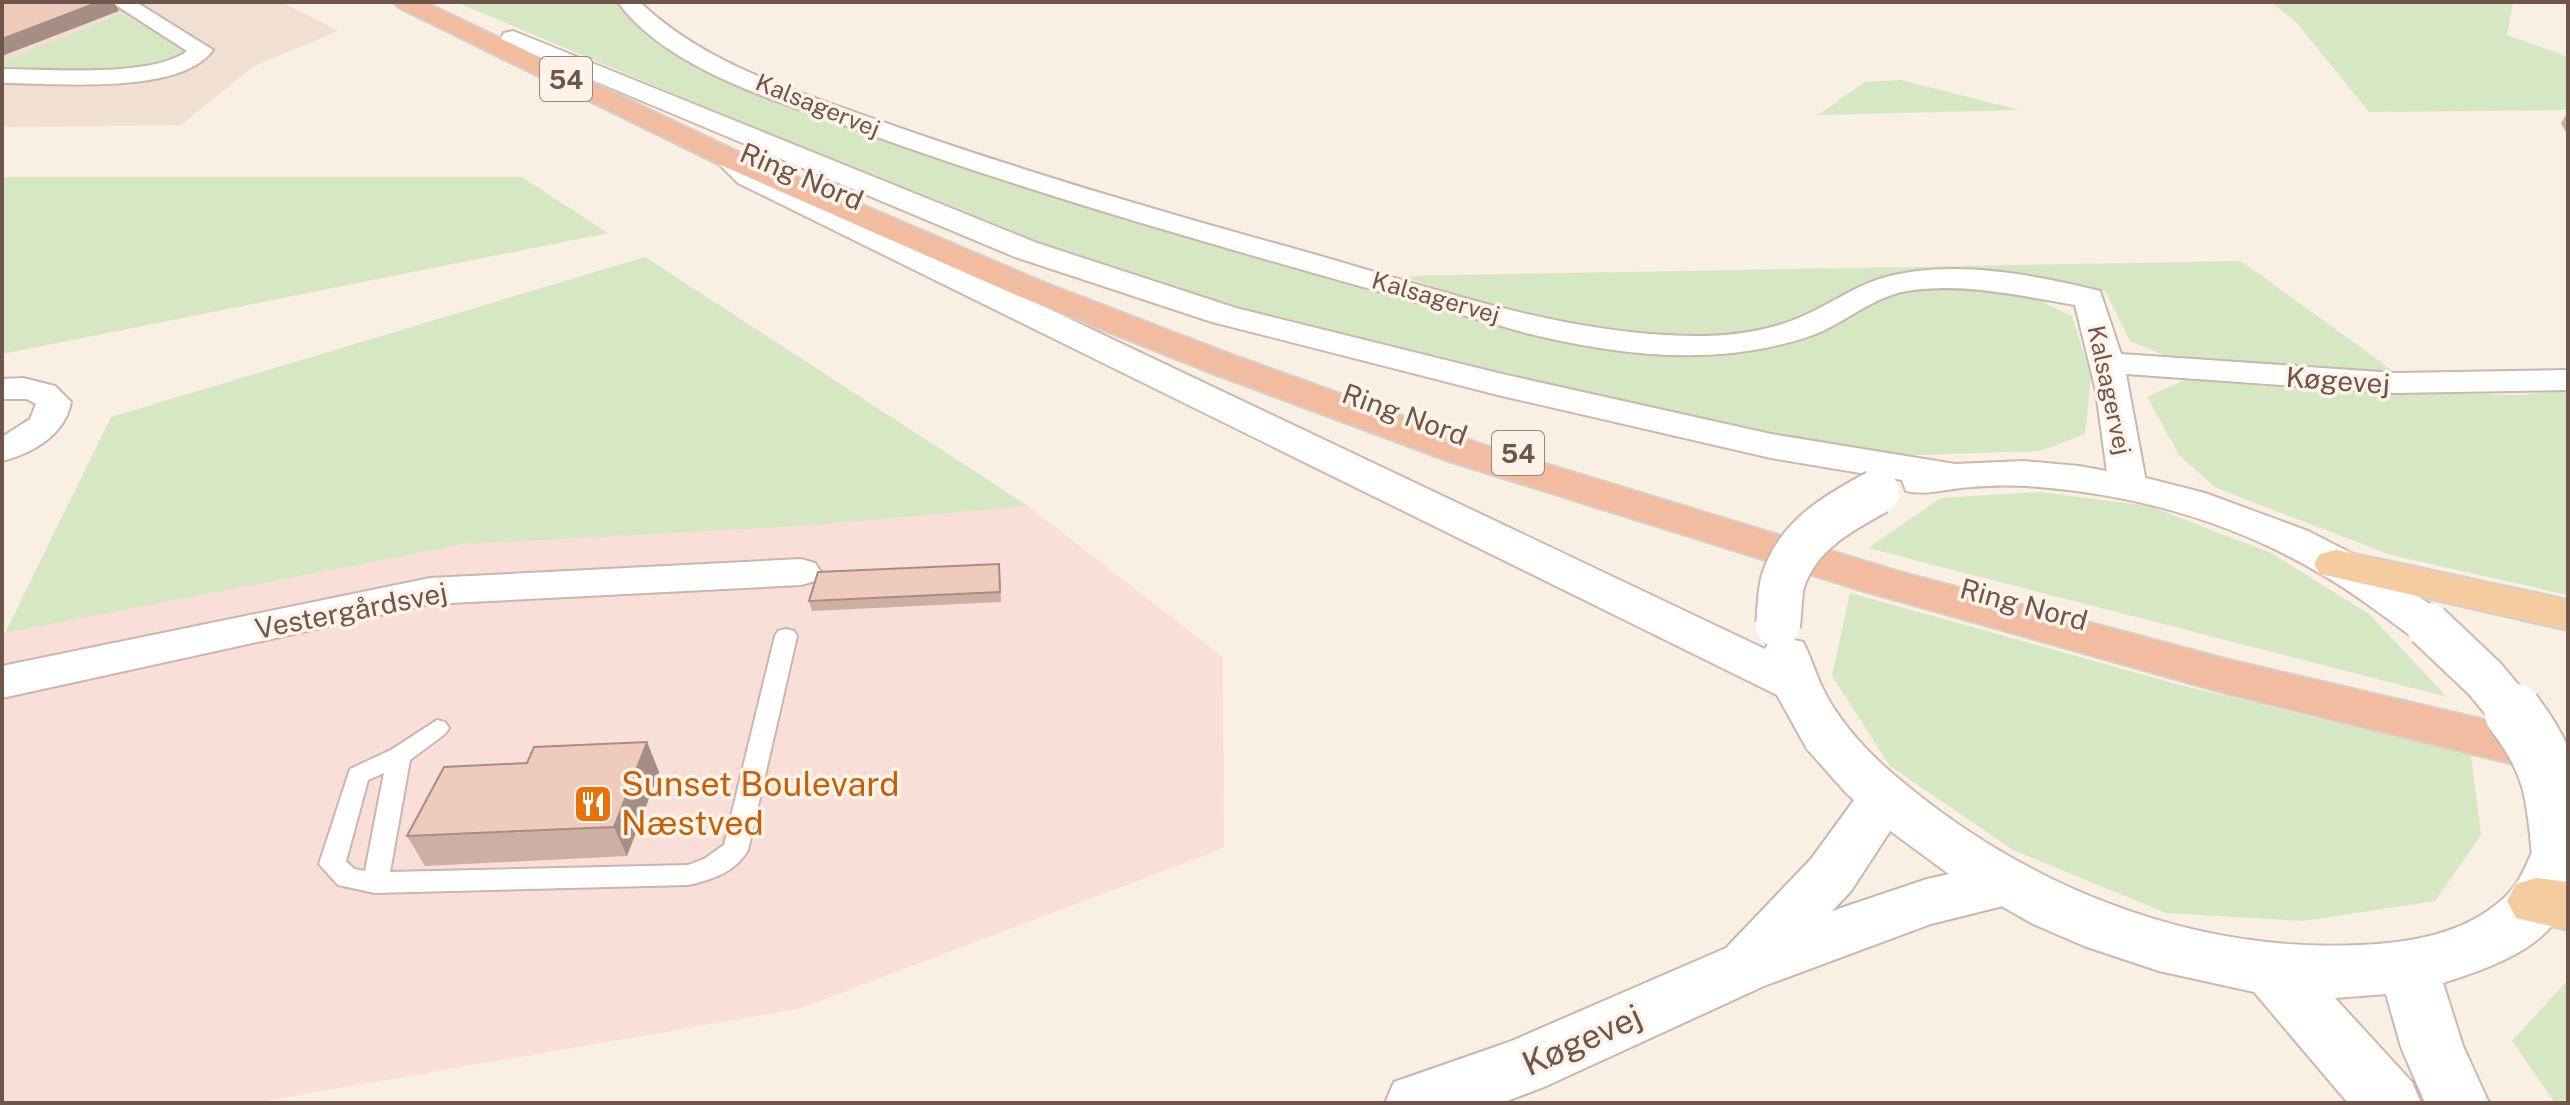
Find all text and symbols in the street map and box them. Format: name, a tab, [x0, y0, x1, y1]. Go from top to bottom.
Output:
road number: 54	[540, 57, 592, 101]
street label: Kalsagervej	[752, 67, 884, 143]
street label: Ring Nord	[736, 135, 868, 217]
street label: Kalsagervej	[1369, 265, 1503, 329]
street label: Kalsagervej	[2083, 323, 2137, 457]
street label: Køgevej	[2285, 360, 2391, 400]
street label: Ring Nord	[1338, 376, 1472, 452]
road number: 54	[1492, 431, 1544, 475]
street label: Ring Nord	[1957, 571, 2091, 637]
street label: Vestergårdsvej	[252, 575, 450, 645]
place label: Sunset Boulevard Næstved	[621, 764, 900, 843]
restaurant icon: Sunset Boulevard Næstved	[572, 783, 614, 825]
street label: Køgevej	[1516, 996, 1648, 1084]

